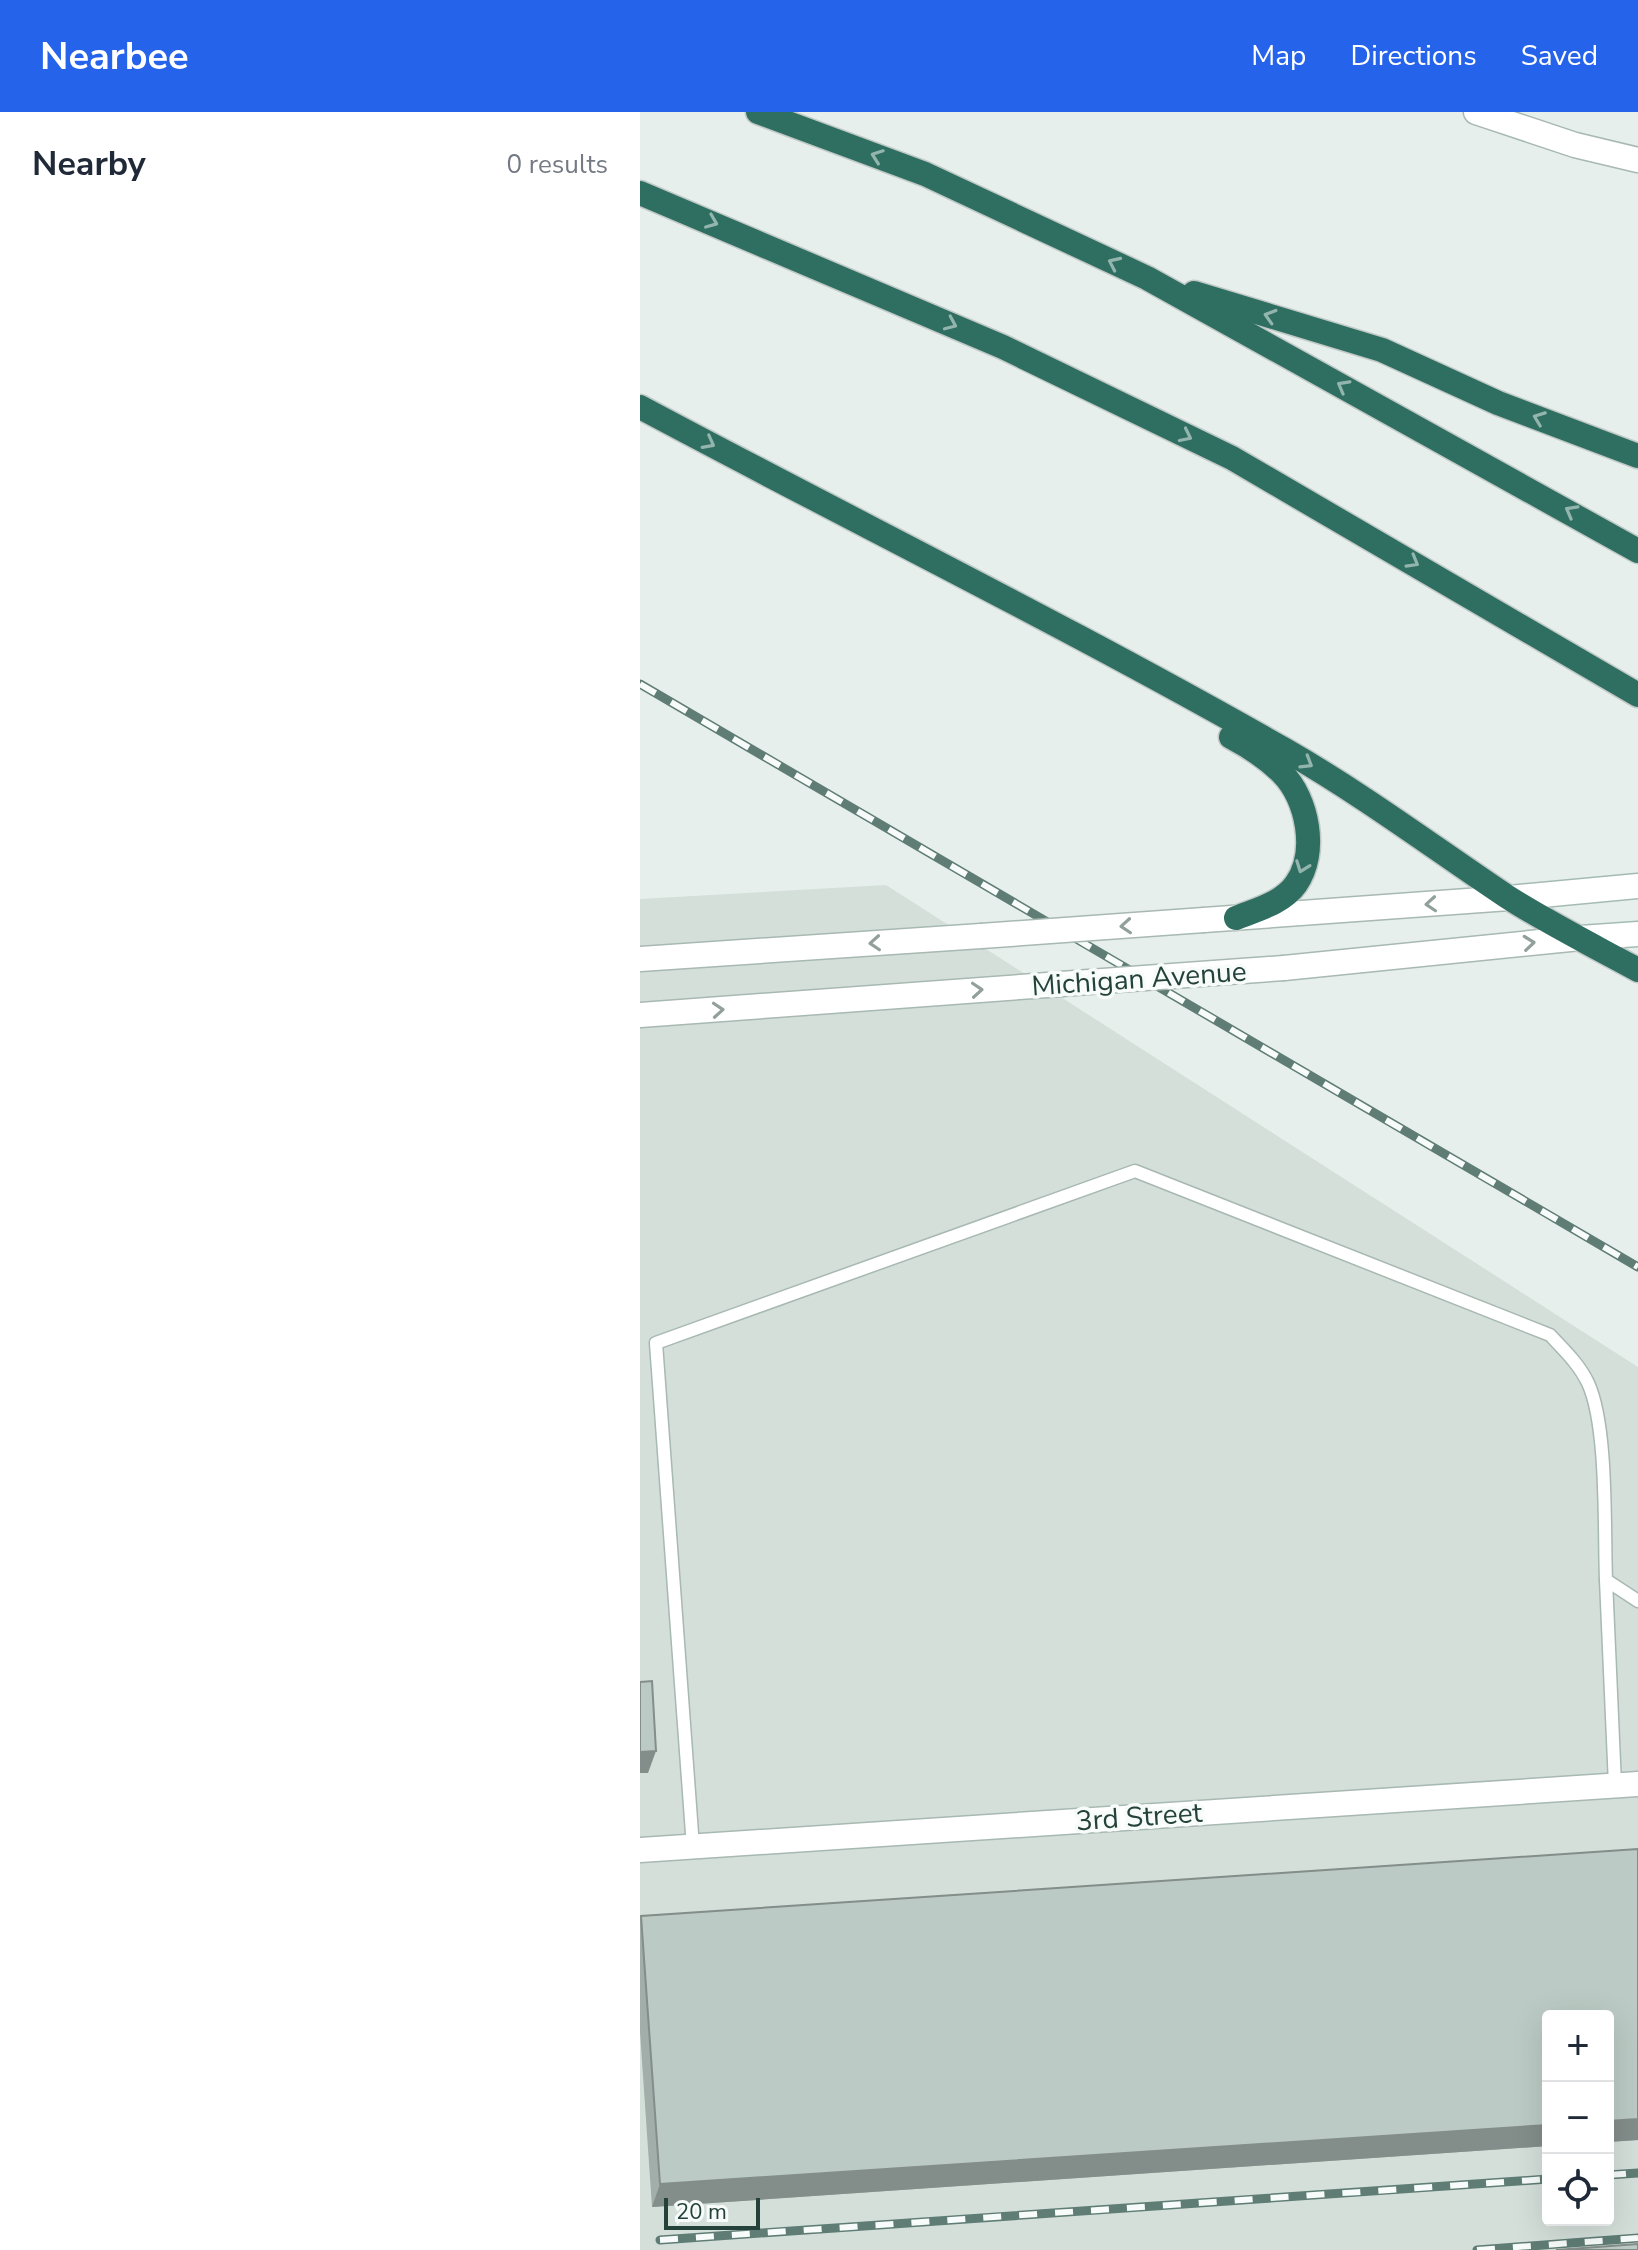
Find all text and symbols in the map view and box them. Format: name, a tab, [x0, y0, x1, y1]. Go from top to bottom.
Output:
text: Nearbee	[40, 31, 189, 82]
text: Map	[1251, 37, 1306, 75]
text: Directions	[1350, 37, 1477, 75]
text: Saved	[1521, 37, 1598, 75]
text: Nearby	[32, 141, 146, 187]
text: 0 results	[507, 147, 608, 182]
one-way arrow	[871, 149, 885, 166]
one-way arrow	[704, 212, 718, 229]
one-way arrow	[1108, 257, 1123, 273]
one-way arrow	[1264, 309, 1278, 325]
one-way arrow	[943, 315, 957, 331]
one-way arrow	[1337, 380, 1352, 396]
one-way arrow	[1533, 411, 1547, 428]
one-way arrow	[1178, 426, 1193, 442]
one-way arrow	[700, 434, 715, 449]
one-way arrow	[1565, 506, 1579, 521]
one-way arrow	[1404, 552, 1419, 568]
one-way arrow	[1298, 754, 1313, 769]
one-way arrow	[1295, 859, 1312, 873]
one-way arrow	[1424, 895, 1437, 912]
one-way arrow	[1119, 917, 1132, 934]
one-way arrow	[868, 935, 881, 952]
one-way arrow	[1523, 935, 1536, 952]
street label: Michigan Avenue	[1030, 953, 1248, 1005]
one-way arrow	[971, 982, 984, 999]
one-way arrow	[712, 1002, 725, 1019]
street label: 3rd Street	[1075, 1794, 1204, 1840]
map controls	[1542, 2010, 1614, 2226]
button: +	[1542, 2010, 1614, 2082]
button: −	[1542, 2082, 1614, 2154]
button: locate	[1542, 2154, 1614, 2226]
scale bar	[664, 2194, 760, 2230]
text: 20 m	[676, 2197, 727, 2227]

